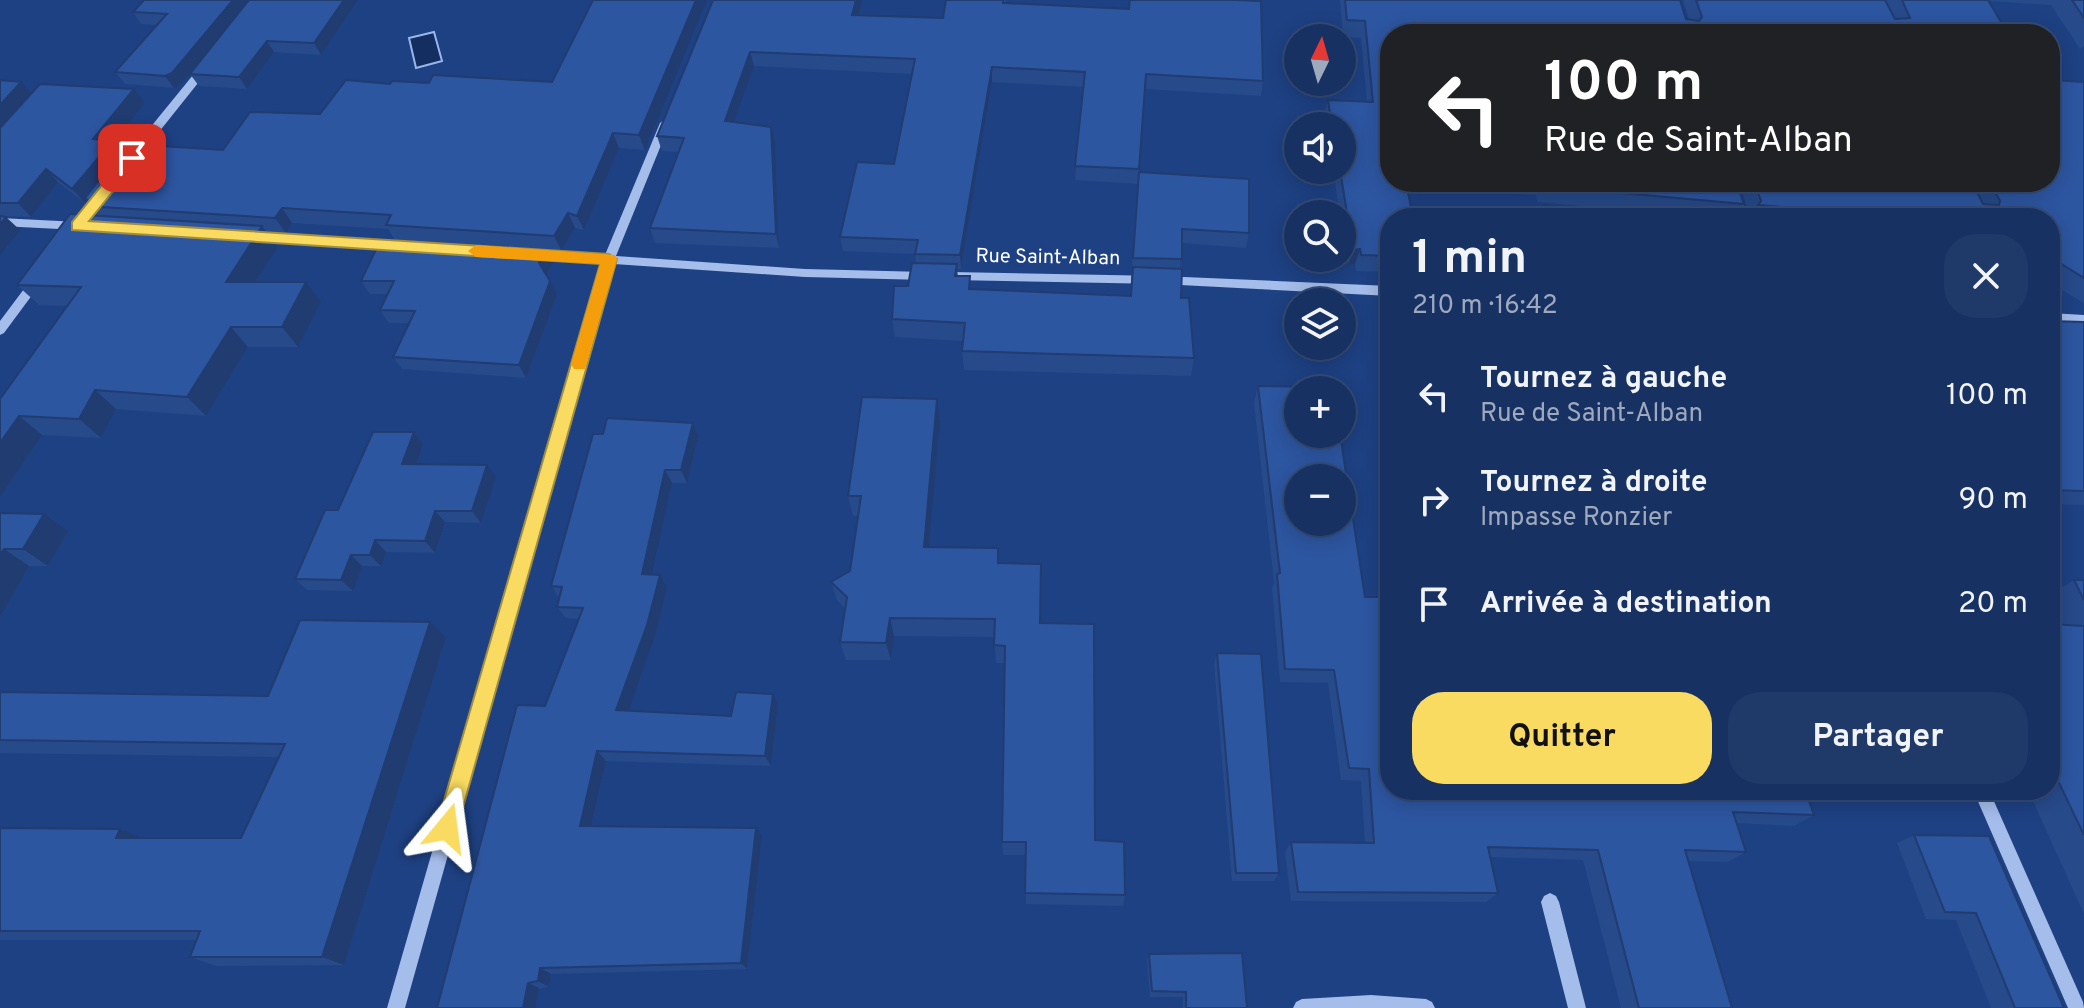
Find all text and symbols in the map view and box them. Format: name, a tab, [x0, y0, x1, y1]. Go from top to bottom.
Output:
north arrow	[1284, 24, 1356, 96]
map controls	[1284, 24, 1356, 536]
text: 100 m	[1544, 50, 1703, 120]
icon: left	[1412, 56, 1516, 160]
button: sound	[1284, 112, 1356, 184]
text: Rue de Saint-Alban	[1544, 119, 1853, 165]
pin	[98, 124, 166, 192]
icon: arrive	[110, 136, 154, 180]
button: search	[1284, 200, 1356, 272]
text: 1 min	[1412, 230, 1527, 290]
button: close	[1944, 234, 2028, 318]
street label: Rue Saint-Alban	[975, 244, 1121, 272]
button: layers	[1284, 288, 1356, 360]
text: 210 m · 16:42	[1412, 290, 1558, 323]
text: Tournez à gauche	[1480, 361, 1727, 398]
icon: left	[1412, 374, 1456, 418]
button: +	[1284, 376, 1356, 448]
text: 100 m	[1946, 378, 2028, 415]
text: Rue de Saint-Alban	[1480, 398, 1703, 431]
button: −	[1284, 464, 1356, 536]
text: Tournez à droite	[1480, 465, 1708, 502]
icon: right	[1412, 478, 1456, 522]
text: 90 m	[1959, 482, 2028, 519]
text: Impasse Ronzier	[1480, 502, 1672, 535]
icon: arrive	[1412, 582, 1456, 626]
text: Arrivée à destination	[1480, 586, 1772, 623]
text: 20 m	[1958, 586, 2028, 623]
button: Quitter	[1412, 692, 1712, 784]
button: Partager	[1728, 692, 2028, 784]
position arrow	[405, 786, 489, 870]

